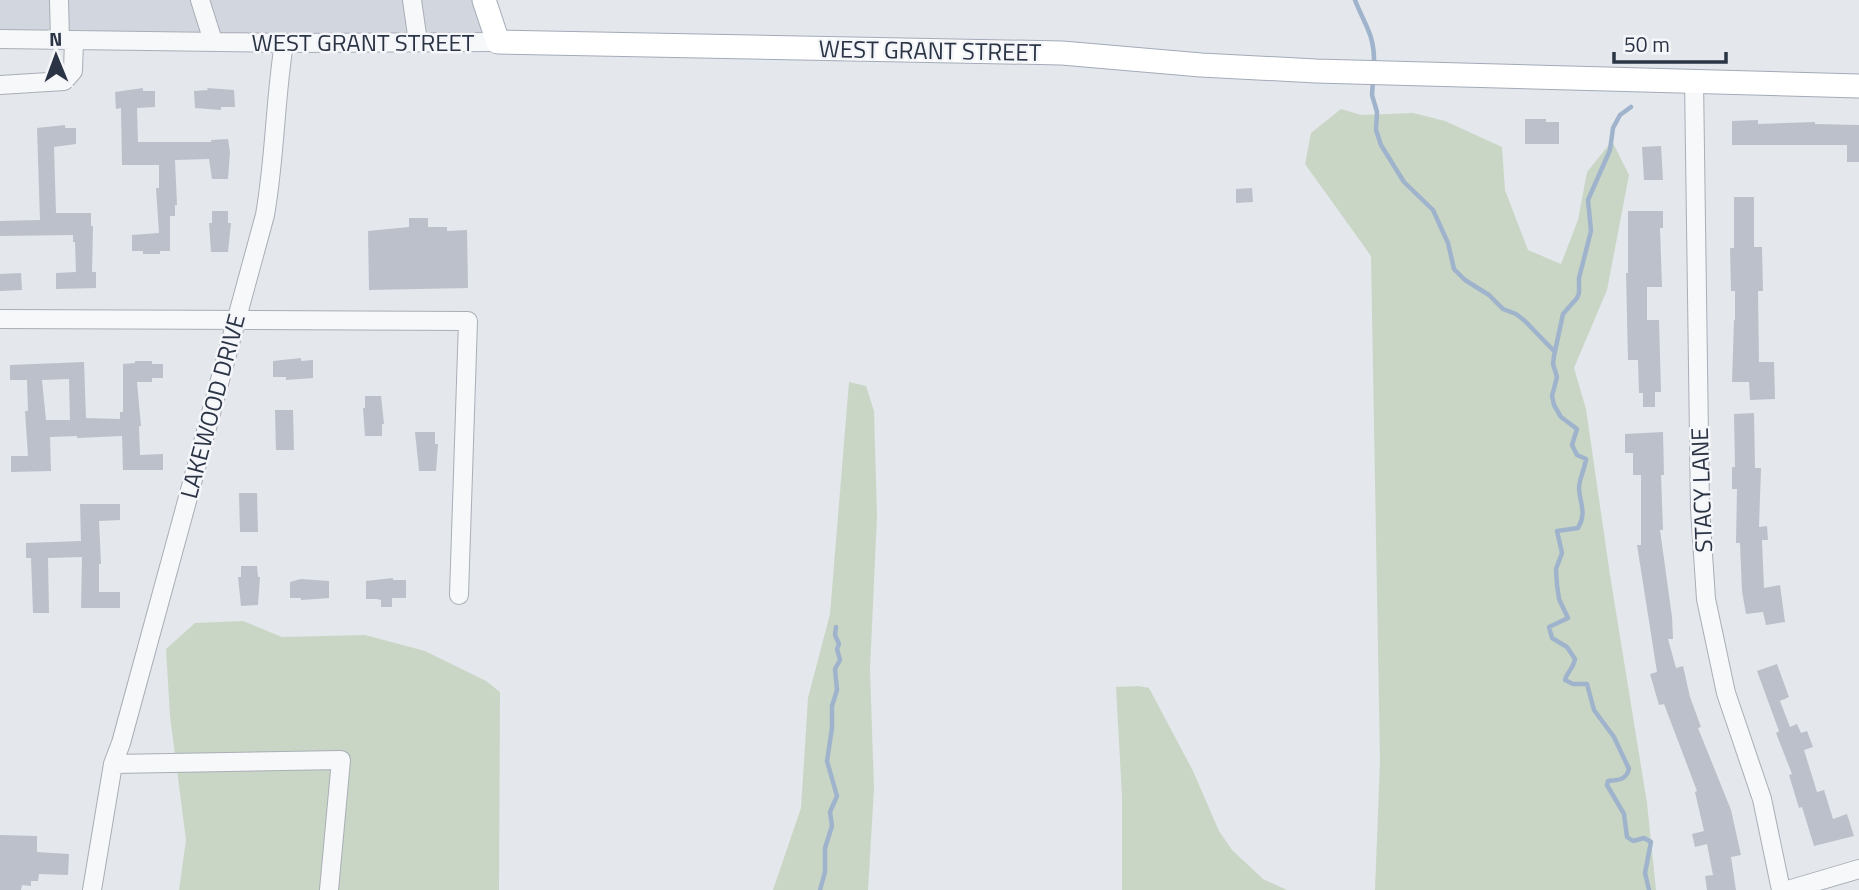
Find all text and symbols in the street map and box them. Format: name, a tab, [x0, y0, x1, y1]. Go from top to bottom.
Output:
north arrow	[21, 21, 91, 91]
scale bar	[1614, 21, 1726, 65]
text: N	[49, 24, 63, 53]
street label: WEST GRANT STREET	[252, 24, 475, 60]
text: 50 m	[1624, 28, 1670, 60]
street label: WEST GRANT STREET	[818, 30, 1042, 70]
street label: LAKEWOOD DRIVE	[170, 310, 254, 502]
street label: STACY LANE	[1681, 427, 1721, 553]

